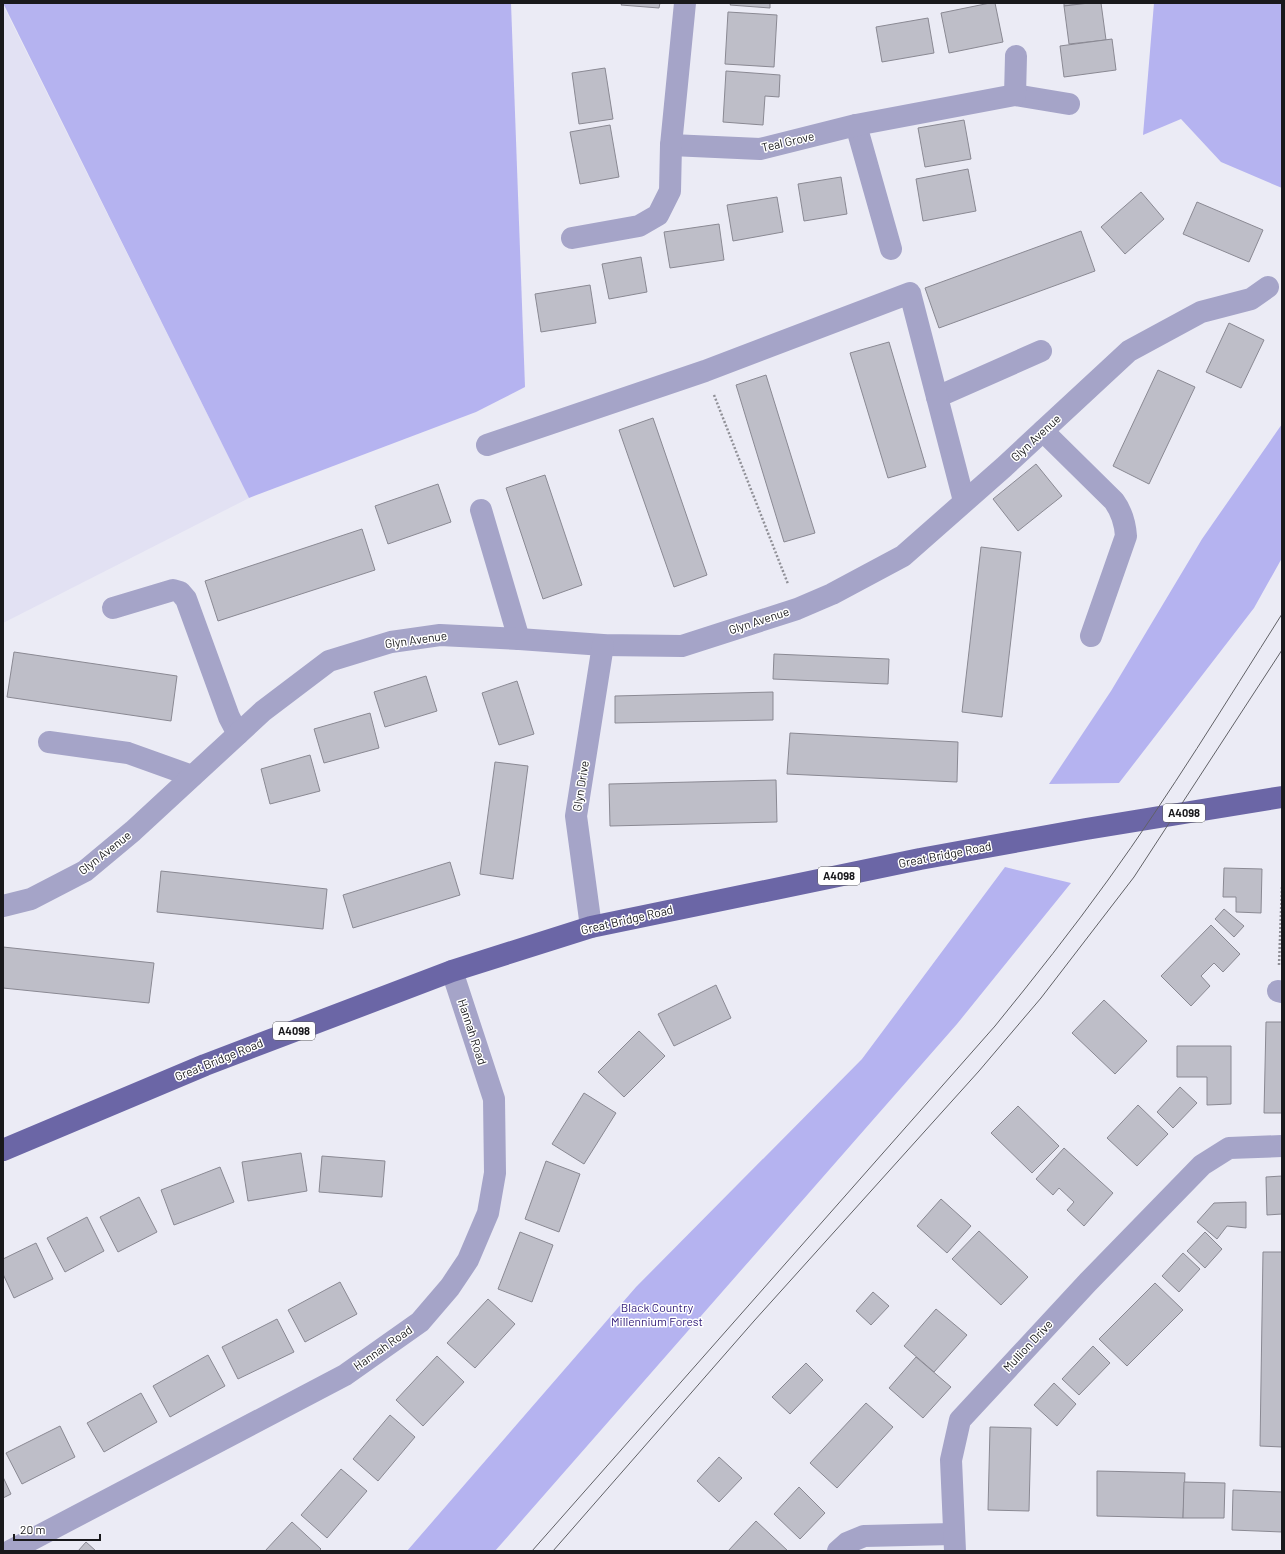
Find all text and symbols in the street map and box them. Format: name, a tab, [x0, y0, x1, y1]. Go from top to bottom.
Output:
street label: Teal Grove	[760, 128, 815, 154]
street label: Glyn Avenue	[1008, 411, 1063, 464]
street label: Glyn Avenue	[727, 604, 791, 636]
street label: Glyn Avenue	[384, 628, 448, 650]
street label: Glyn Drive	[569, 759, 591, 812]
road number: A4098	[1163, 804, 1205, 822]
street label: Glyn Avenue	[75, 827, 133, 877]
street label: Great Bridge Road	[897, 838, 992, 870]
road number: A4098	[818, 867, 860, 885]
street label: Great Bridge Road	[579, 902, 674, 936]
street label: Hannah Road	[456, 997, 490, 1066]
road number: A4098	[273, 1022, 315, 1040]
street label: Great Bridge Road	[172, 1035, 265, 1083]
park label: Black Country Millennium Forest	[611, 1300, 703, 1328]
street label: Mullion Drive	[1000, 1317, 1055, 1374]
street label: Hannah Road	[350, 1322, 414, 1373]
scale bar	[14, 1516, 100, 1542]
text: 20 m	[20, 1522, 46, 1536]

